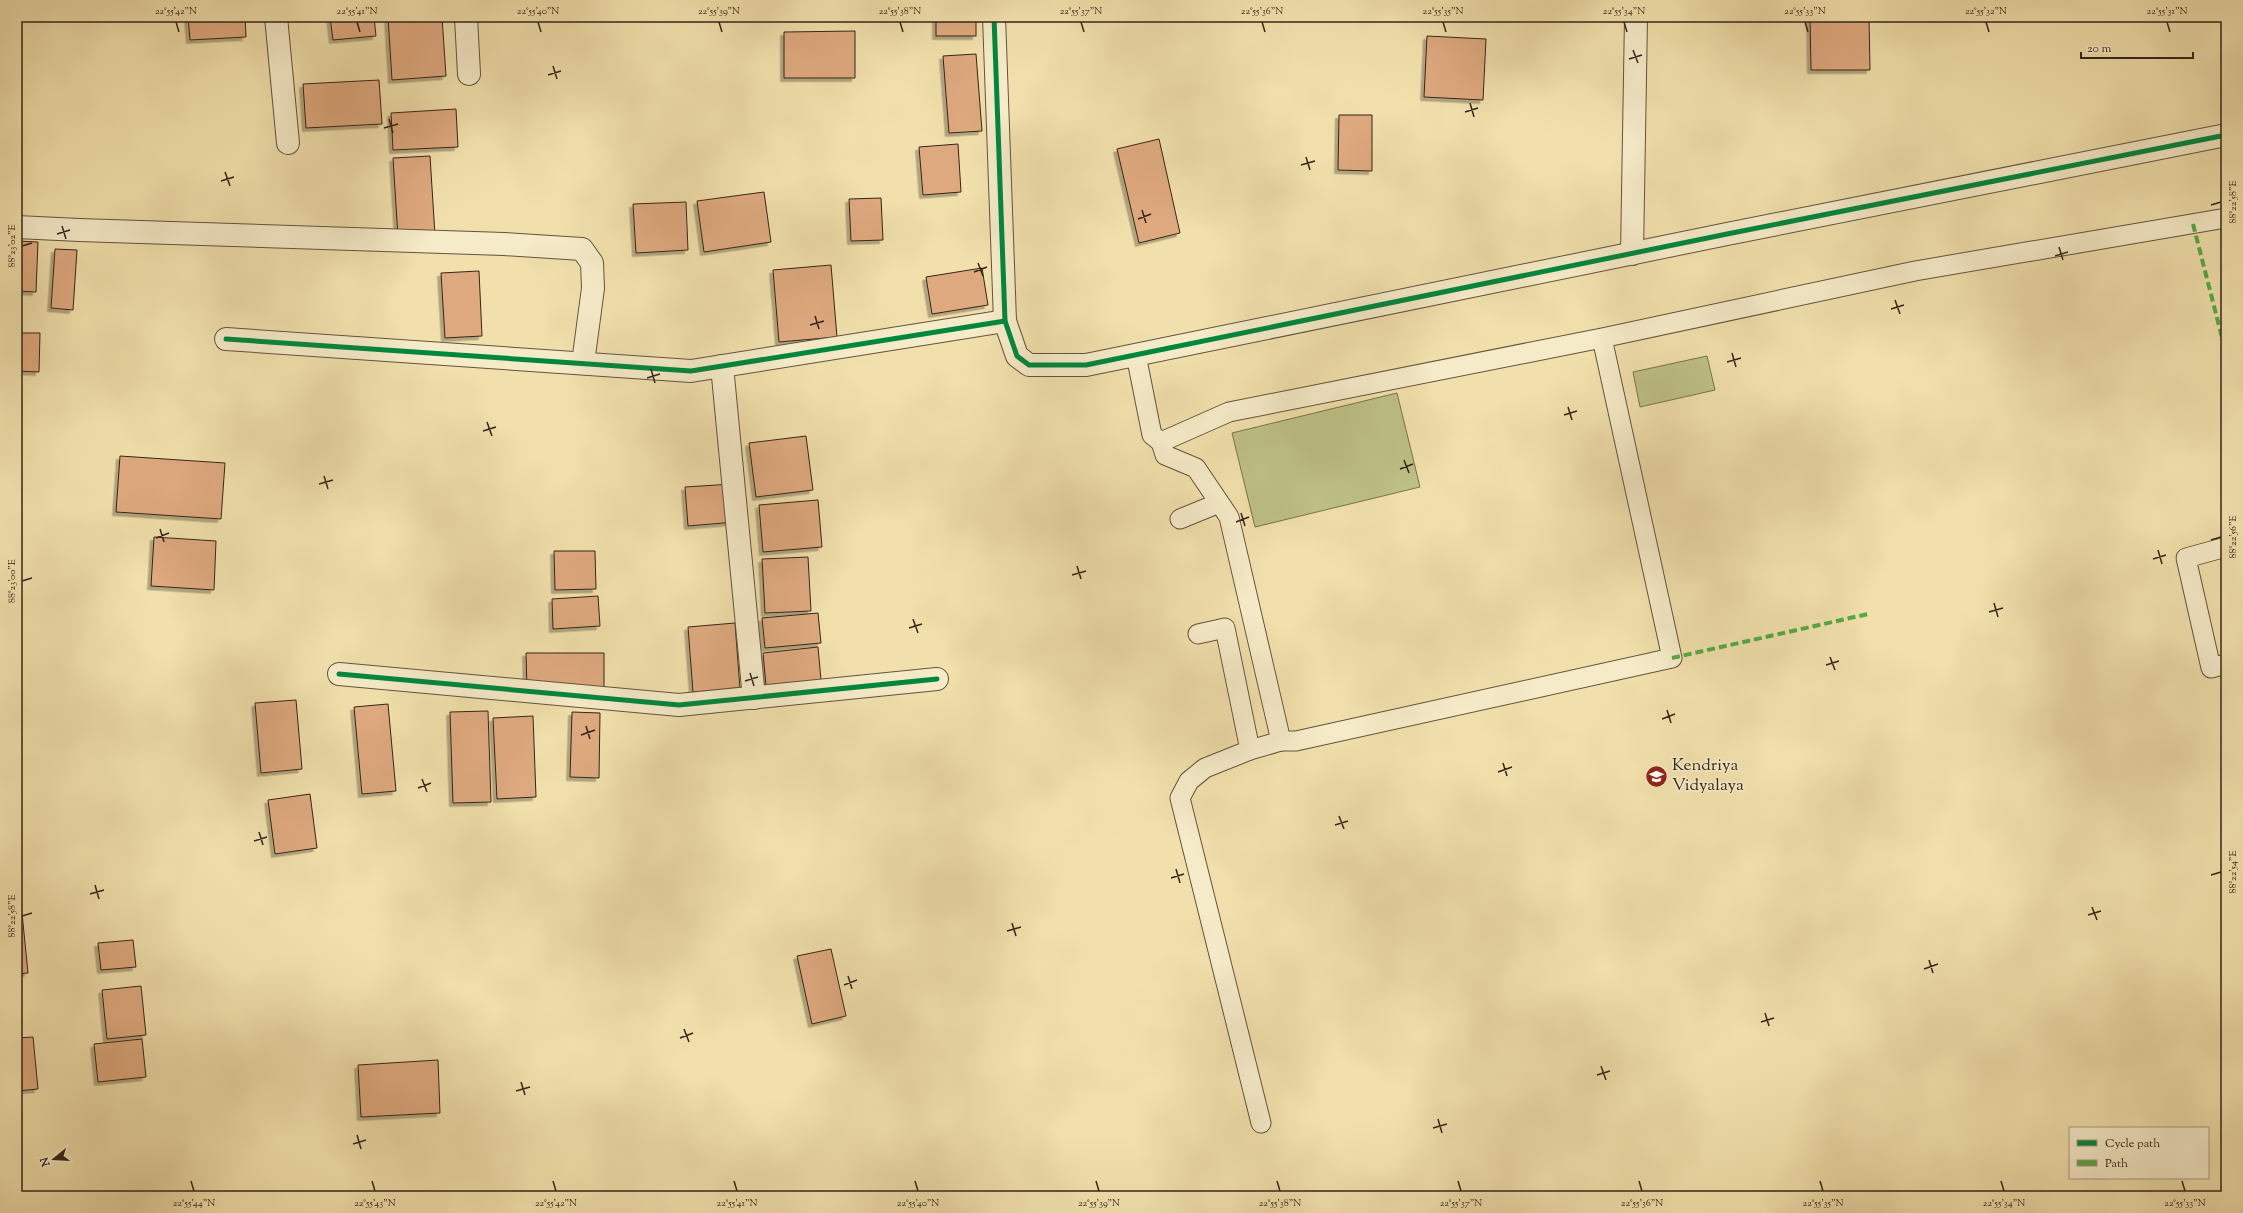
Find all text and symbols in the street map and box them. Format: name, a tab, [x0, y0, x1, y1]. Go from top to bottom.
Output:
text: 22°55'42"N	[155, 4, 197, 19]
text: 22°55'41"N	[336, 4, 378, 19]
text: 22°55'40"N	[517, 4, 559, 19]
text: 22°55'39"N	[698, 4, 740, 19]
text: 22°55'38"N	[879, 4, 921, 19]
text: 22°55'37"N	[1060, 4, 1102, 19]
text: 22°55'36"N	[1241, 4, 1283, 19]
text: 22°55'35"N	[1422, 4, 1464, 19]
text: 22°55'34"N	[1603, 4, 1645, 19]
text: 22°55'33"N	[1784, 4, 1826, 19]
text: 22°55'32"N	[1965, 4, 2007, 19]
text: 22°55'31"N	[2146, 4, 2188, 19]
scale bar	[2081, 34, 2193, 60]
text: 20 m	[2087, 40, 2112, 58]
text: 88°22'58"E	[2226, 180, 2241, 224]
text: 88°23'02"E	[5, 224, 20, 268]
text: 88°22'56"E	[2226, 515, 2241, 559]
text: 88°23'00"E	[5, 559, 20, 603]
place label: Kendriya Vidyalaya	[1672, 754, 1744, 798]
school or university icon: Kendriya Vidyalaya	[1644, 763, 1670, 789]
text: 88°22'54"E	[2226, 851, 2241, 894]
text: 88°22'58"E	[5, 894, 20, 938]
legend	[2069, 1127, 2209, 1179]
text: Cycle path	[2105, 1135, 2160, 1153]
north arrow	[34, 1139, 74, 1179]
text: N	[36, 1155, 55, 1169]
text: Path	[2105, 1155, 2128, 1173]
text: 22°55'44"N	[173, 1196, 215, 1211]
text: 22°55'43"N	[354, 1196, 396, 1211]
text: 22°55'42"N	[535, 1196, 577, 1211]
text: 22°55'41"N	[716, 1196, 758, 1211]
text: 22°55'40"N	[897, 1196, 939, 1211]
text: 22°55'39"N	[1078, 1196, 1120, 1211]
text: 22°55'38"N	[1259, 1196, 1301, 1211]
text: 22°55'37"N	[1440, 1196, 1482, 1211]
text: 22°55'36"N	[1621, 1196, 1663, 1211]
text: 22°55'35"N	[1802, 1196, 1844, 1211]
text: 22°55'34"N	[1983, 1196, 2025, 1211]
text: 22°55'33"N	[2164, 1196, 2206, 1211]

